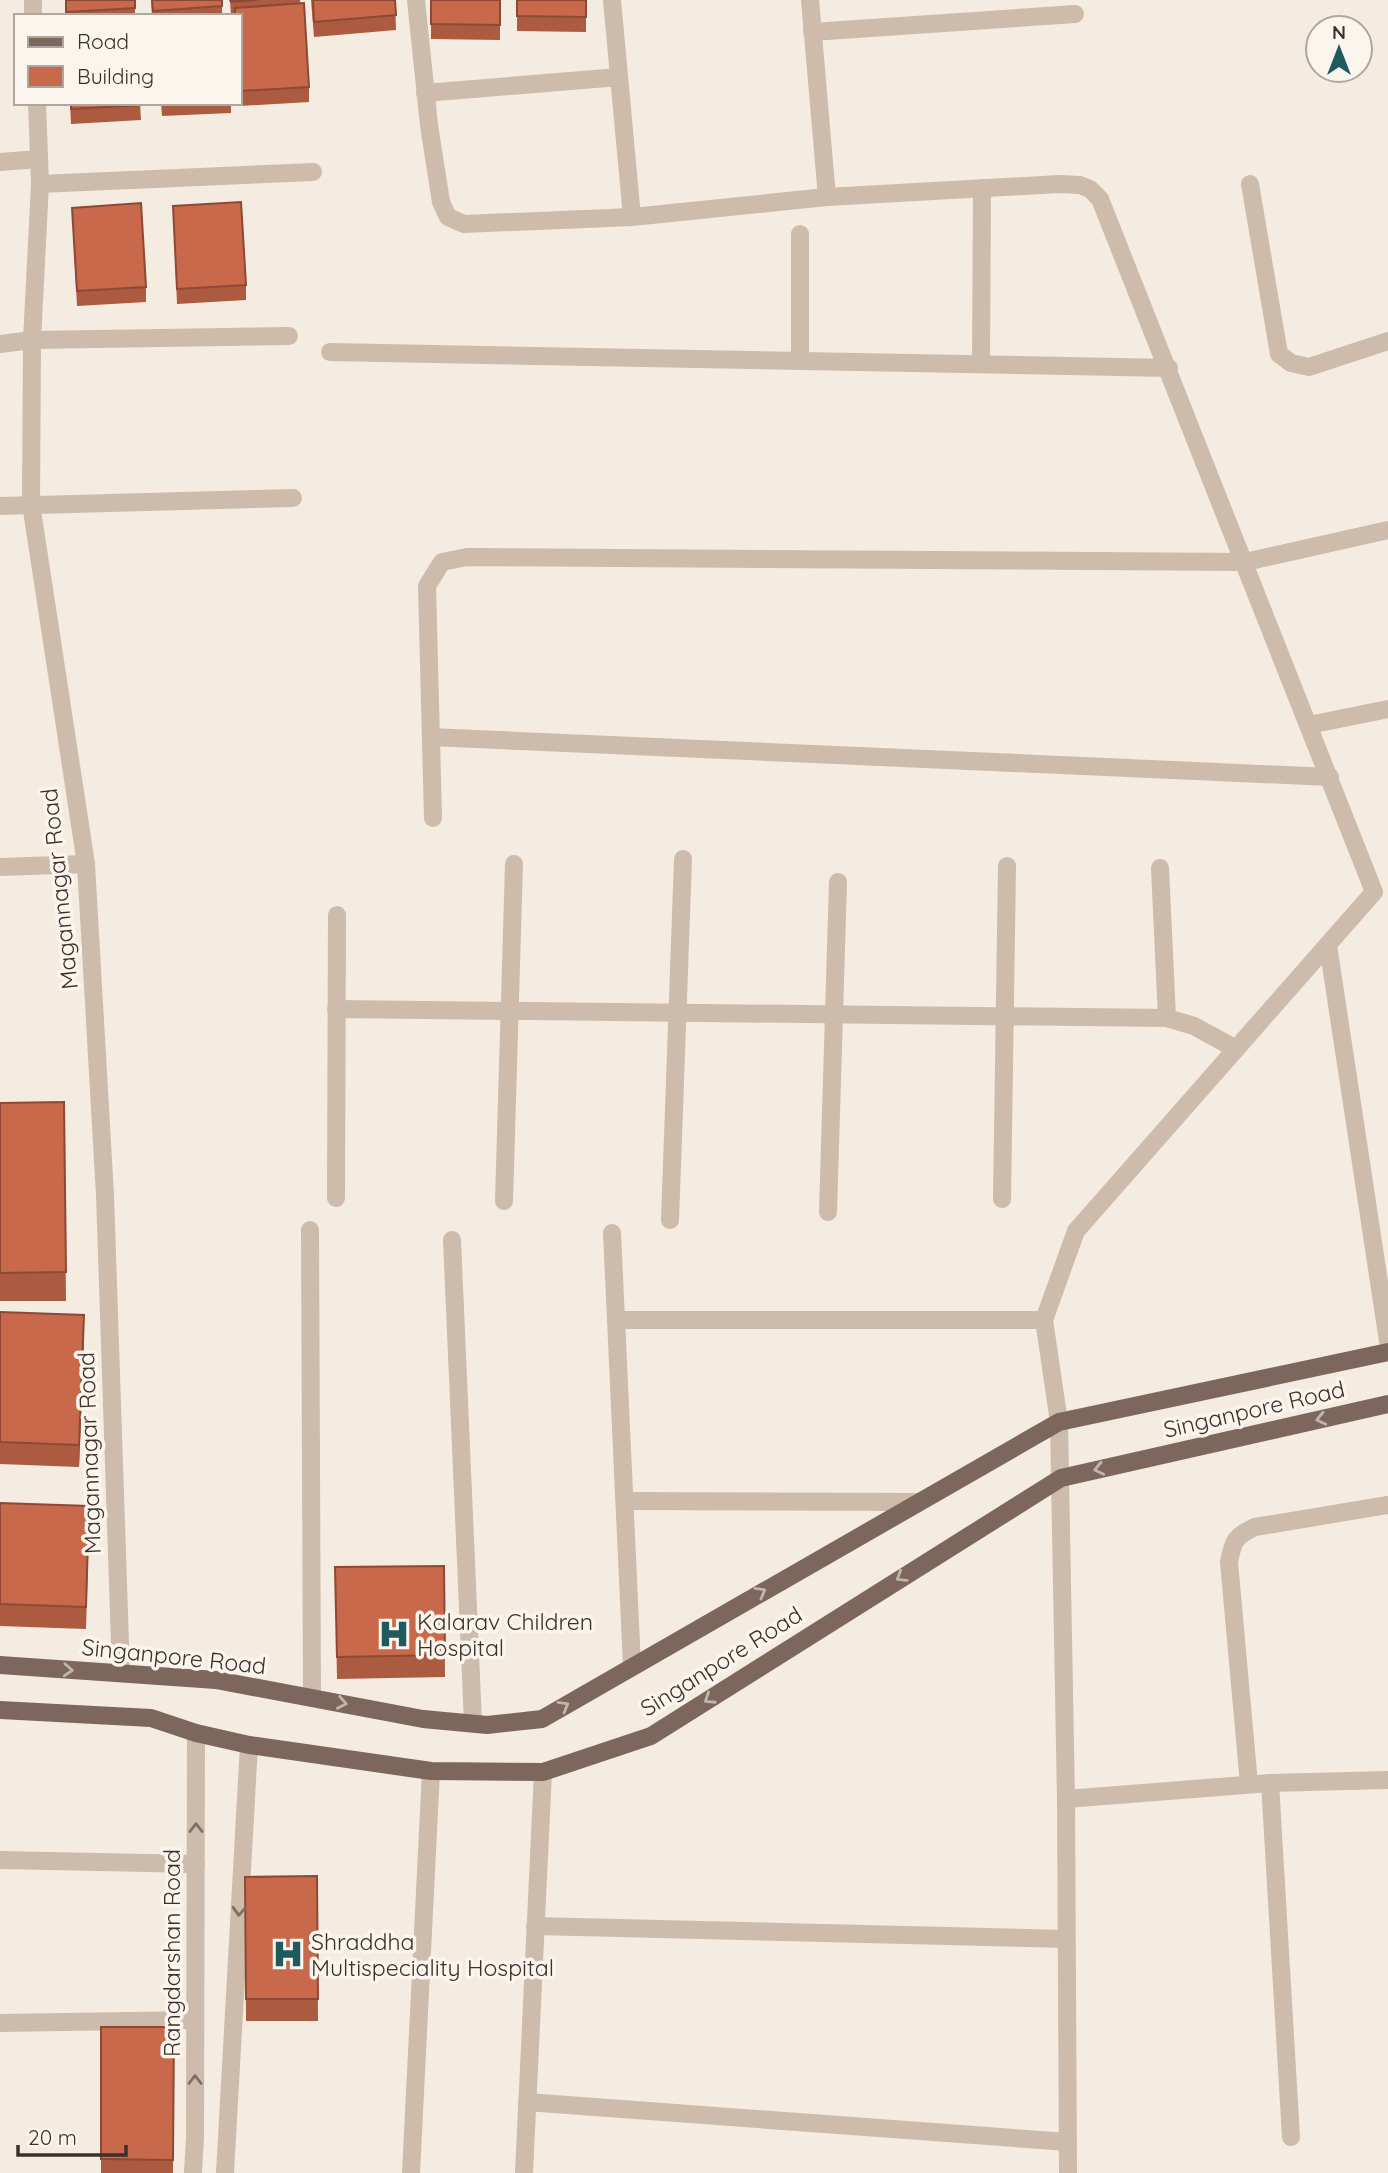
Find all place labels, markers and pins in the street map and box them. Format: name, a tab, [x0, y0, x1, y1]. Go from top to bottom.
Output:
place label: Kalarav Children Hospital	[417, 1607, 593, 1662]
hospital icon: Kalarav Children Hospital	[377, 1617, 411, 1651]
place label: Shraddha Multispeciality Hospital	[311, 1927, 554, 1982]
hospital icon: Shraddha Multispeciality Hospital	[271, 1937, 305, 1971]

